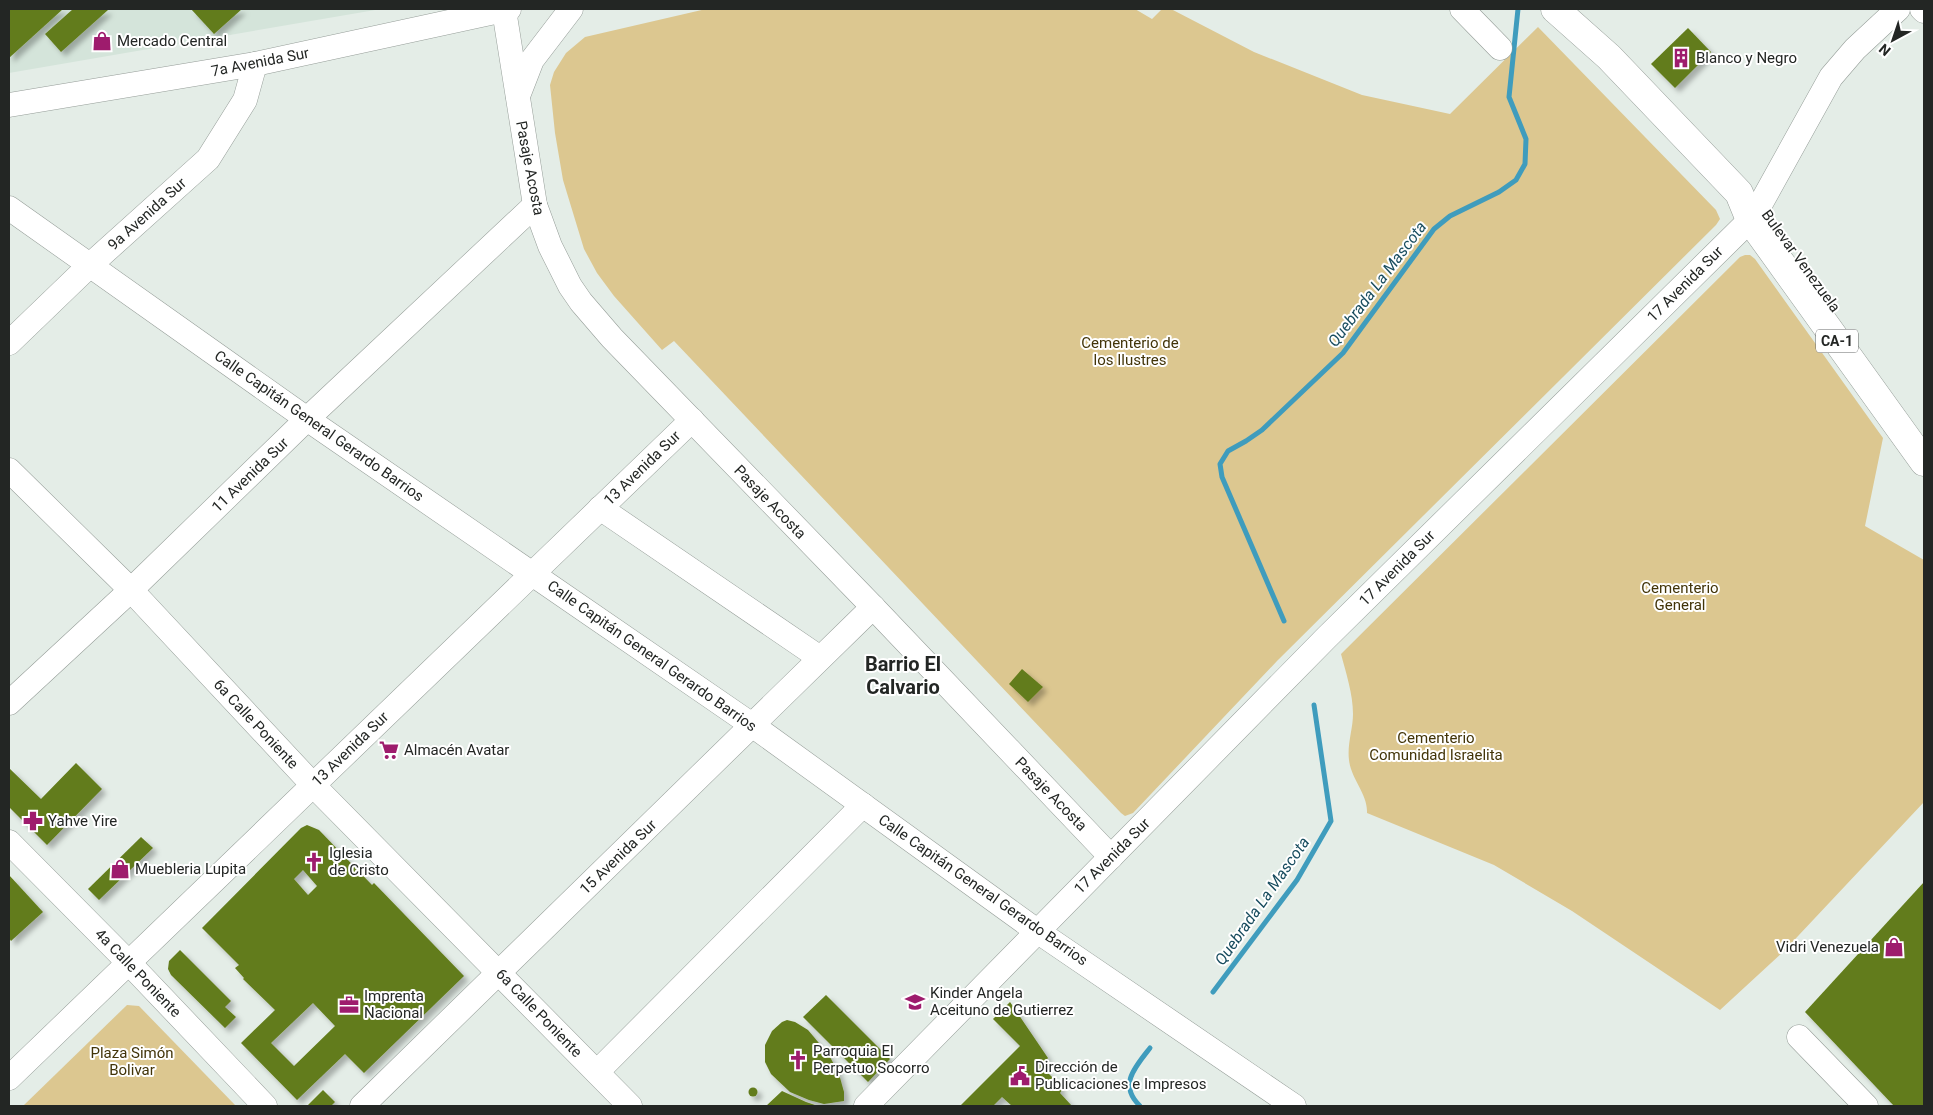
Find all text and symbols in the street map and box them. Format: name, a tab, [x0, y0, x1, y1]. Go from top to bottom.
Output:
north arrow	[1868, 15, 1918, 65]
shop icon: Mercado Central	[91, 30, 113, 52]
place label: Mercado Central	[117, 32, 227, 50]
text: N	[1876, 41, 1894, 59]
street label: 7a Avenida Sur	[210, 44, 310, 80]
building icon: Blanco y Negro	[1670, 47, 1692, 69]
place label: Blanco y Negro	[1696, 49, 1797, 67]
street label: Pasaje Acosta	[512, 119, 548, 217]
street label: 9a Avenida Sur	[104, 174, 190, 254]
street label: Bulevar Venezuela	[1758, 206, 1844, 316]
water label: Quebrada La Mascota	[1324, 218, 1430, 350]
street label: 17 Avenida Sur	[1643, 242, 1727, 326]
road number: CA-1	[1816, 330, 1858, 352]
park label: Cementerio de los Ilustres	[1081, 334, 1179, 369]
street label: Calle Capitán General Gerardo Barrios	[211, 347, 427, 505]
street label: 13 Avenida Sur	[600, 427, 684, 509]
street label: 11 Avenida Sur	[208, 434, 292, 516]
street label: Pasaje Acosta	[730, 461, 810, 543]
street label: 17 Avenida Sur	[1355, 526, 1439, 610]
street label: Calle Capitán General Gerardo Barrios	[544, 577, 760, 735]
park label: Cementerio General	[1641, 579, 1719, 614]
district label: Barrio El Calvario	[865, 652, 941, 699]
street label: 6a Calle Poniente	[210, 675, 302, 773]
street label: 13 Avenida Sur	[308, 708, 392, 790]
park label: Cementerio Comunidad Israelita	[1369, 729, 1503, 764]
supermarket icon: Almacén Avatar	[378, 739, 400, 761]
place label: Almacén Avatar	[404, 741, 509, 759]
street label: Pasaje Acosta	[1011, 753, 1091, 835]
pharmacy icon: Yahve Yire	[22, 810, 44, 832]
street label: Calle Capitán General Gerardo Barrios	[875, 811, 1091, 969]
place label: Yahve Yire	[48, 812, 117, 830]
street label: 17 Avenida Sur	[1070, 814, 1154, 898]
street label: 15 Avenida Sur	[576, 816, 660, 898]
water label: Quebrada La Mascota	[1211, 833, 1313, 969]
place label: Iglesia de Cristo	[329, 844, 389, 879]
church icon: Iglesia de Cristo	[303, 851, 325, 873]
shop icon: Muebleria Lupita	[109, 858, 131, 880]
place label: Muebleria Lupita	[135, 860, 246, 878]
street label: 4a Calle Poniente	[91, 925, 185, 1021]
shop icon: Vidri Venezuela	[1883, 936, 1905, 958]
place label: Vidri Venezuela	[1776, 938, 1879, 956]
street label: 6a Calle Poniente	[492, 965, 586, 1061]
place label: Kinder Angela Aceituno de Gutierrez	[930, 984, 1074, 1019]
place label: Imprenta Nacional	[364, 987, 424, 1022]
school or university icon: Kinder Angela Aceituno de Gutierrez	[904, 991, 926, 1013]
office icon: Imprenta Nacional	[338, 994, 360, 1016]
place label: Parroquia El Perpetuo Socorro	[813, 1042, 930, 1077]
park label: Plaza Simón Bolivar	[90, 1044, 174, 1079]
church icon: Parroquia El Perpetuo Socorro	[787, 1049, 809, 1071]
place label: Dirección de Publicaciones e Impresos	[1035, 1058, 1206, 1093]
public building icon: Dirección de Publicaciones e Impresos	[1009, 1065, 1031, 1087]

